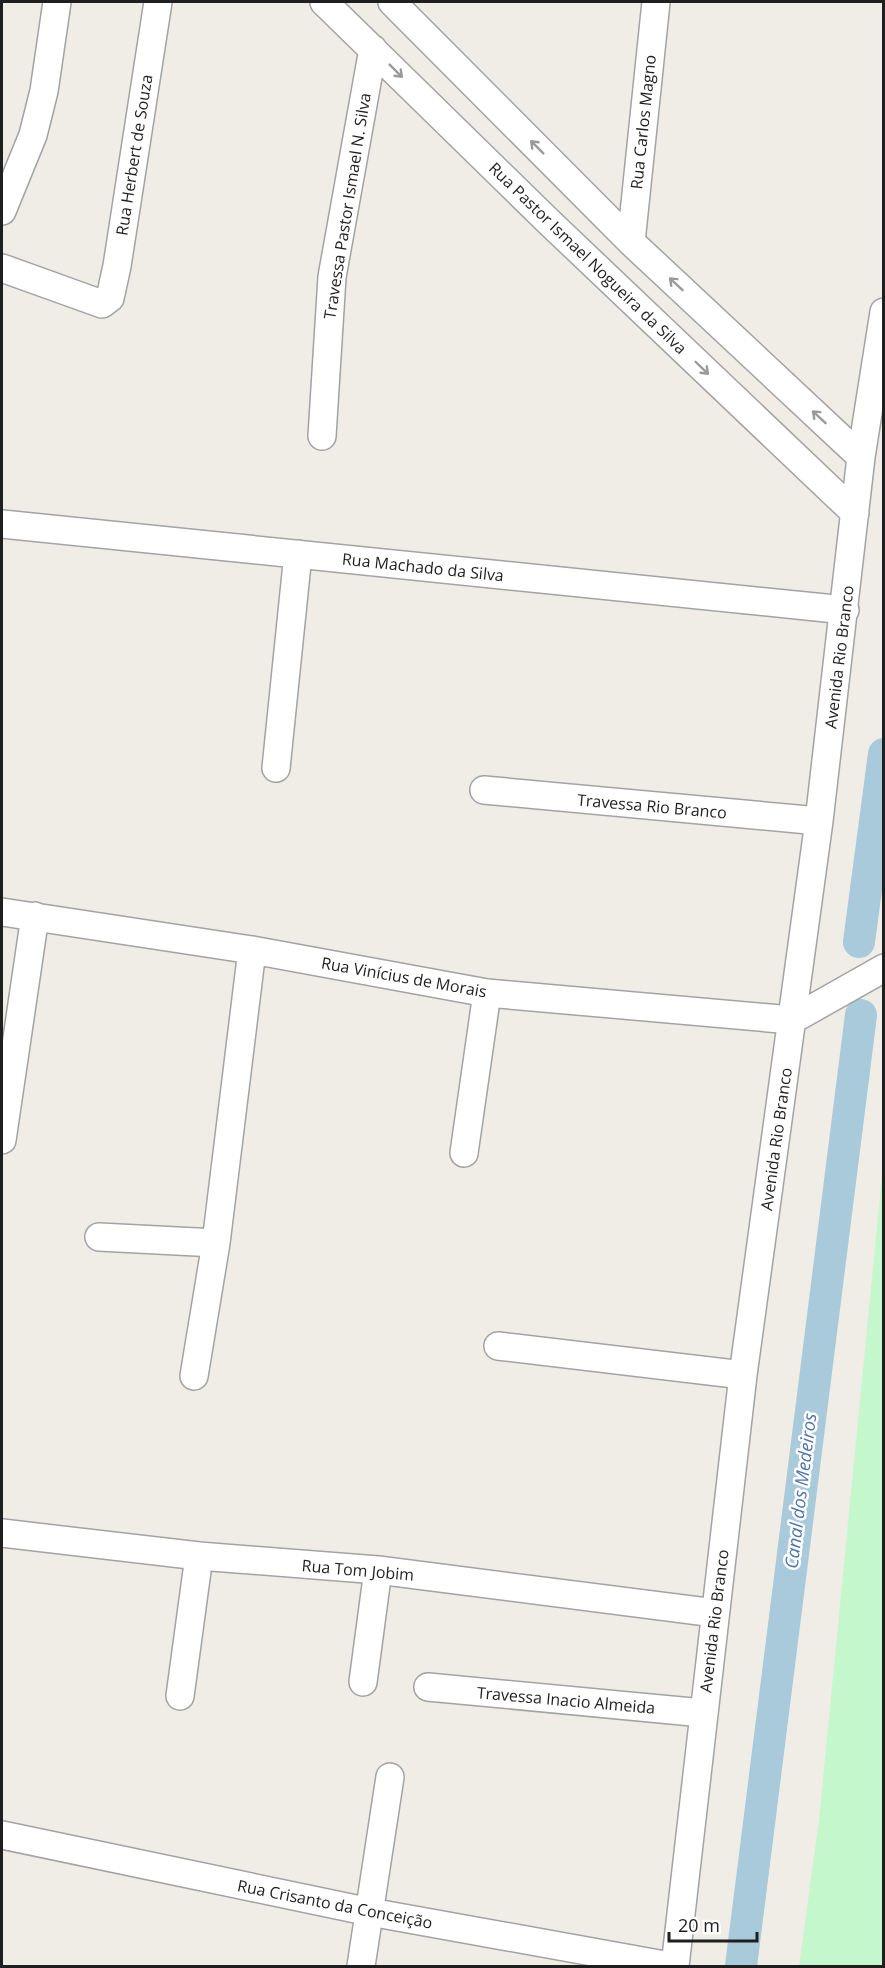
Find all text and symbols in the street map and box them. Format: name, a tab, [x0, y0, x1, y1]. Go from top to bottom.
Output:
street label: Rua Carlos Magno	[625, 54, 661, 190]
one-way arrow	[388, 64, 403, 79]
street label: Rua Herbert de Souza	[110, 73, 158, 237]
street label: Travessa Pastor Ismael N. Silva	[318, 91, 376, 321]
one-way arrow	[529, 140, 544, 155]
street label: Rua Pastor Ismael Nogueira da Silva	[484, 157, 692, 359]
one-way arrow	[669, 277, 684, 291]
one-way arrow	[694, 360, 709, 374]
one-way arrow	[811, 410, 826, 424]
street label: Rua Machado da Silva	[341, 548, 505, 586]
street label: Avenida Rio Branco	[819, 584, 859, 730]
street label: Travessa Rio Branco	[576, 789, 728, 823]
street label: Rua Vinícius de Morais	[320, 952, 488, 1002]
street label: Avenida Rio Branco	[755, 1066, 797, 1212]
water label: Canal dos Medeiros	[779, 1412, 821, 1570]
street label: Avenida Rio Branco	[694, 1548, 734, 1694]
street label: Rua Tom Jobim	[301, 1554, 415, 1586]
street label: Travessa Inacio Almeida	[476, 1681, 656, 1719]
street label: Rua Crisanto da Conceição	[236, 1874, 434, 1934]
scale bar	[669, 1905, 758, 1943]
text: 20 m	[678, 1913, 720, 1937]

